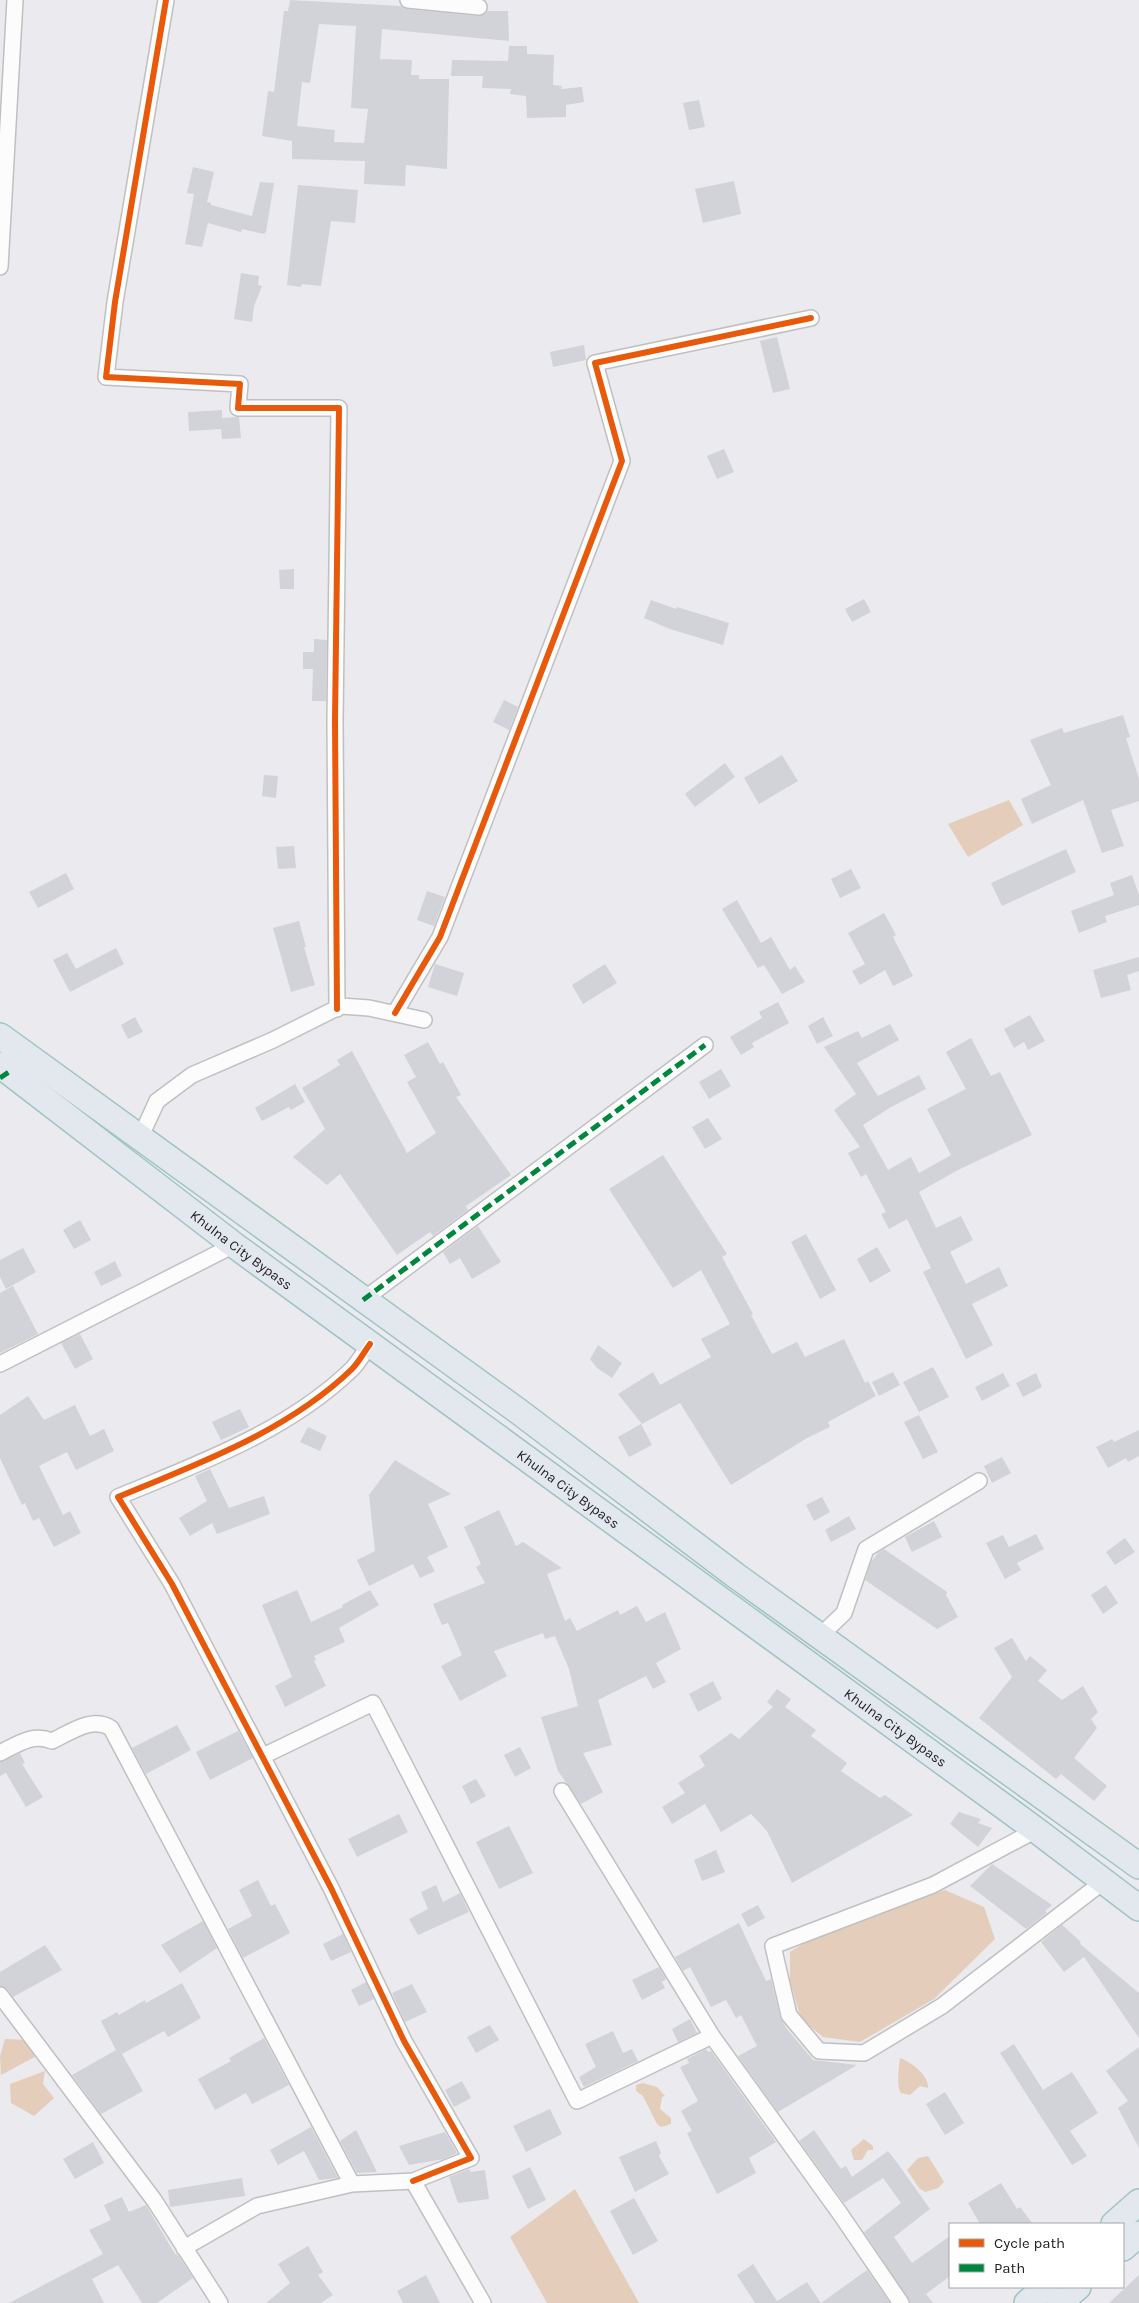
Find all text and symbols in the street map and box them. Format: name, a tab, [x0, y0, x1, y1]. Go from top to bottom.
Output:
street label: Khulna City Bypass	[187, 1206, 296, 1293]
street label: Khulna City Bypass	[514, 1446, 623, 1532]
street label: Khulna City Bypass	[841, 1685, 950, 1771]
legend	[949, 2223, 1124, 2288]
text: Cycle path	[994, 2234, 1065, 2252]
text: Path	[994, 2259, 1025, 2277]

